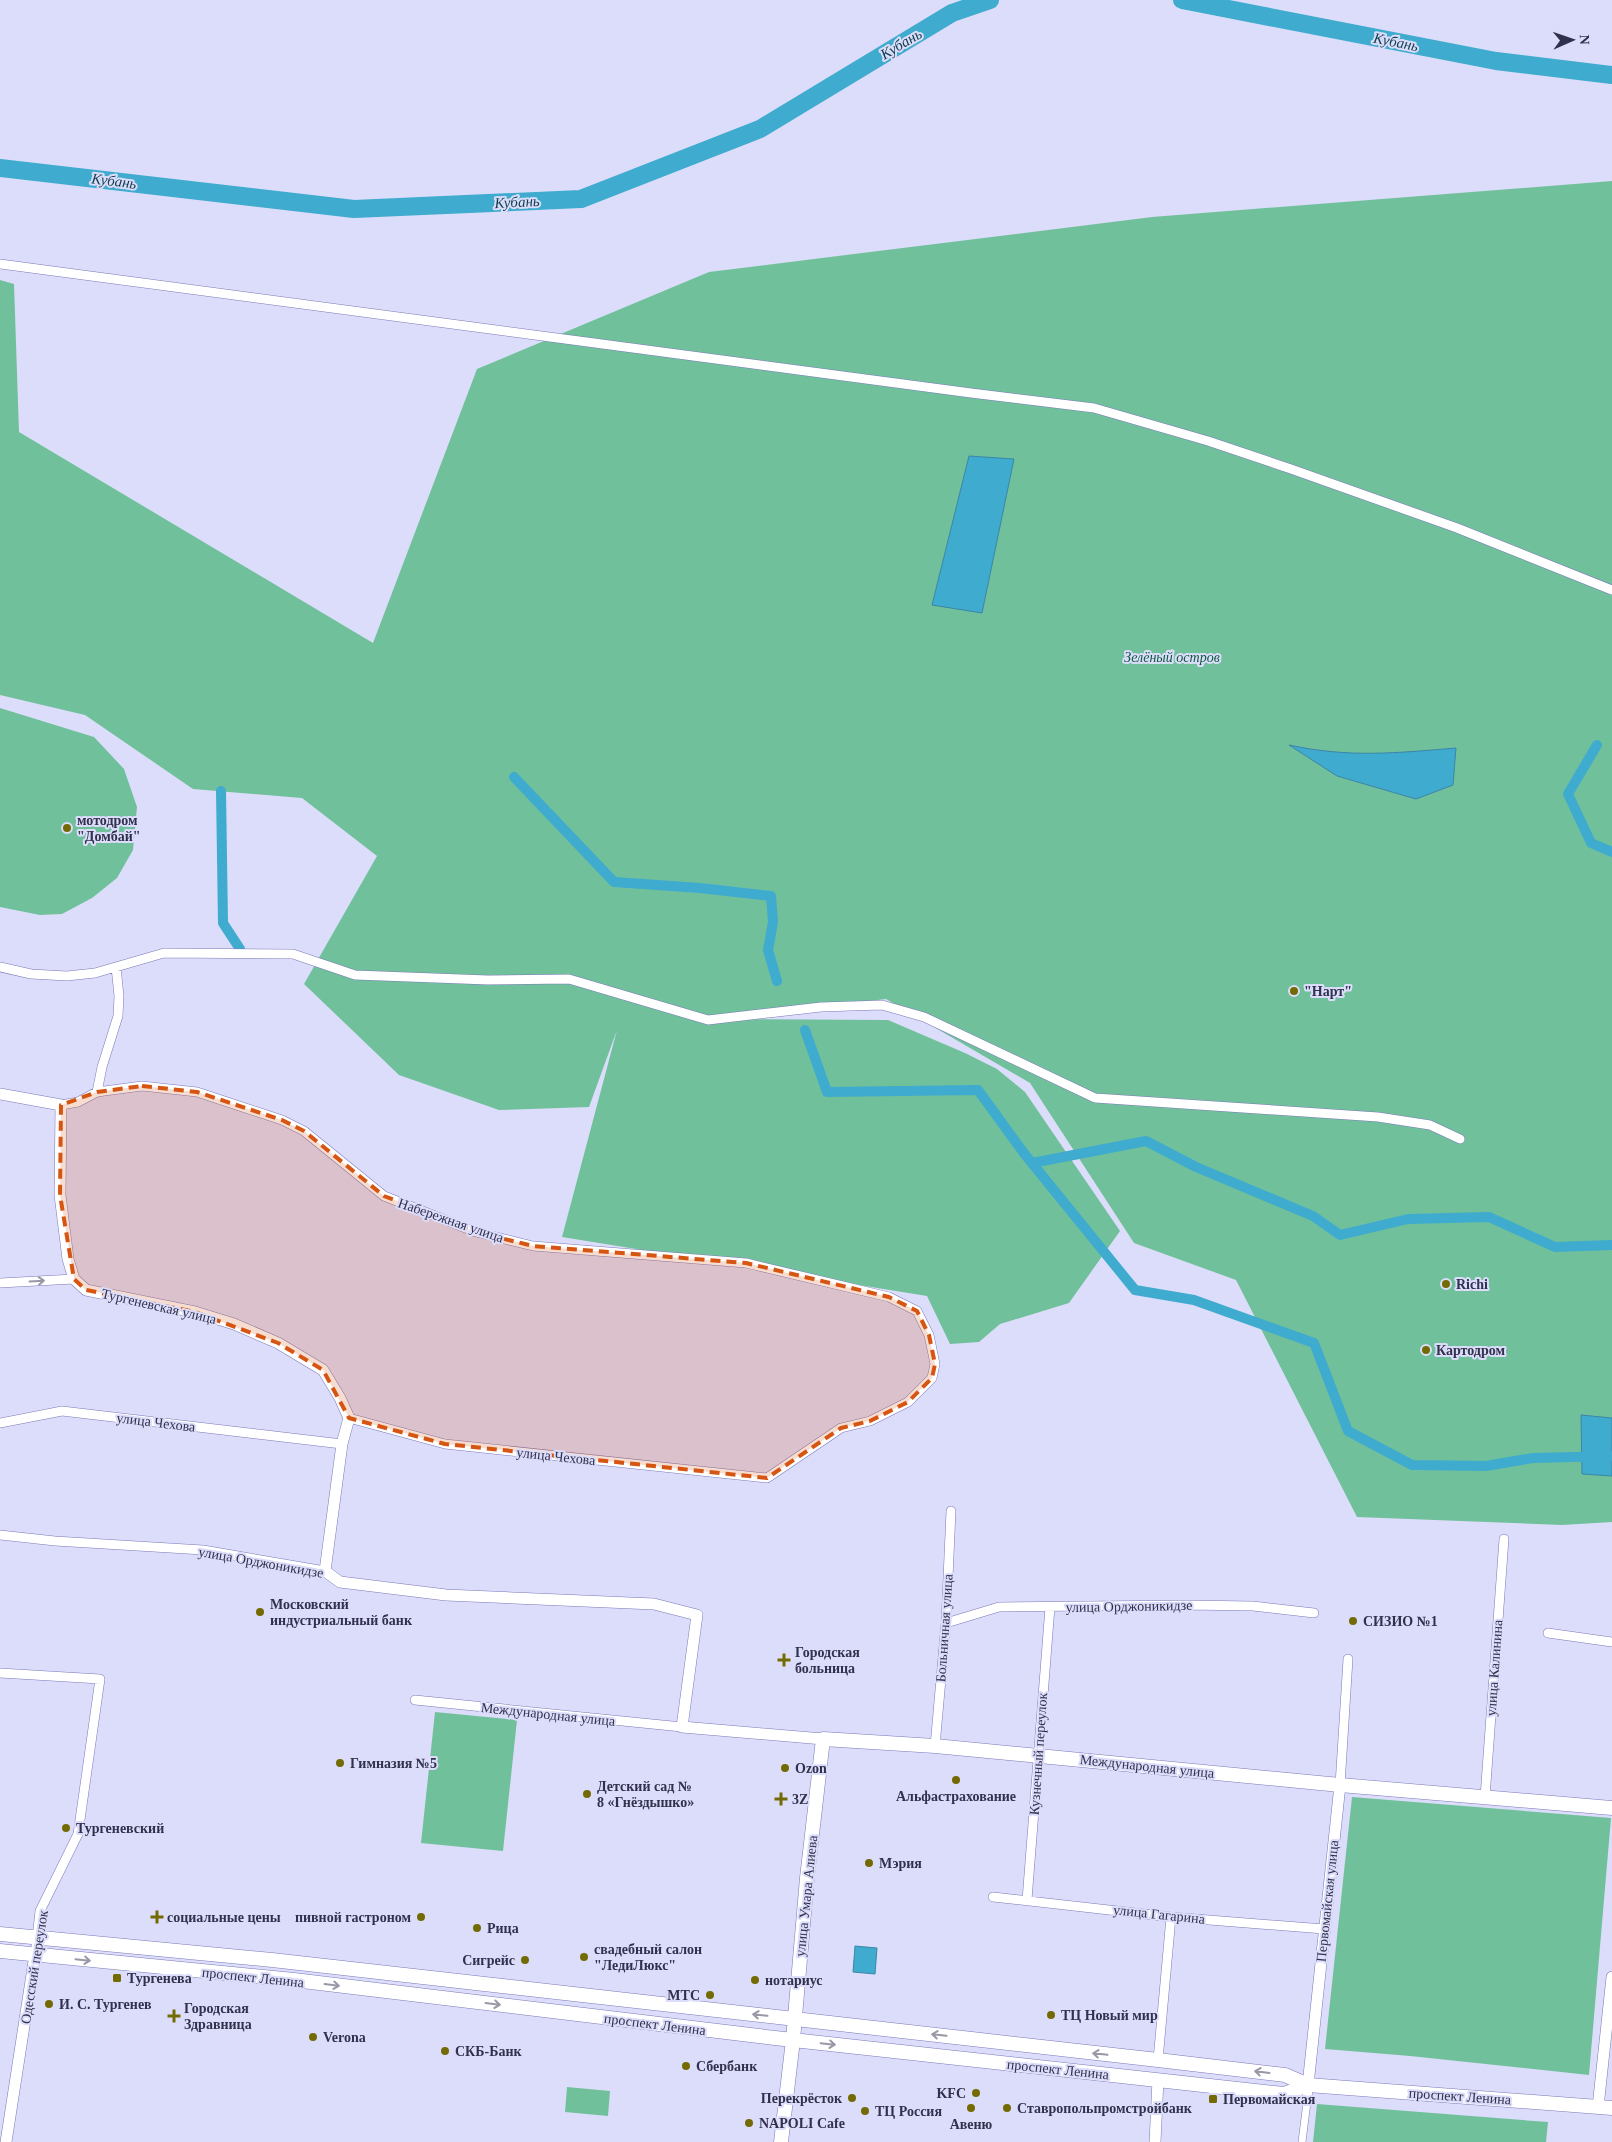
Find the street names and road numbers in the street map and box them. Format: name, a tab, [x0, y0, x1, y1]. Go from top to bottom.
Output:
street label: Набережная улица	[396, 1195, 506, 1246]
street label: Тургеневская улица	[100, 1286, 219, 1327]
street label: улица Чехова	[116, 1410, 197, 1435]
street label: улица Чехова	[516, 1445, 597, 1468]
street label: улица Орджоникидзе	[197, 1544, 325, 1581]
street label: Больничная улица	[933, 1573, 956, 1683]
street label: улица Орджоникидзе	[1066, 1598, 1193, 1615]
street label: улица Калинина	[1484, 1618, 1505, 1717]
street label: Кузнечный переулок	[1027, 1692, 1050, 1816]
street label: Международная улица	[480, 1700, 617, 1729]
street label: Международная улица	[1079, 1752, 1216, 1781]
street label: улица Умара Алиева	[793, 1834, 820, 1957]
street label: Первомайская улица	[1314, 1839, 1341, 1963]
street label: улица Гагарина	[1112, 1902, 1206, 1927]
street label: Одесский переулок	[18, 1909, 51, 2025]
street label: проспект Ленина	[201, 1965, 305, 1990]
street label: проспект Ленина	[603, 2011, 707, 2038]
street label: проспект Ленина	[1006, 2057, 1110, 2082]
street label: проспект Ленина	[1408, 2085, 1512, 2108]

